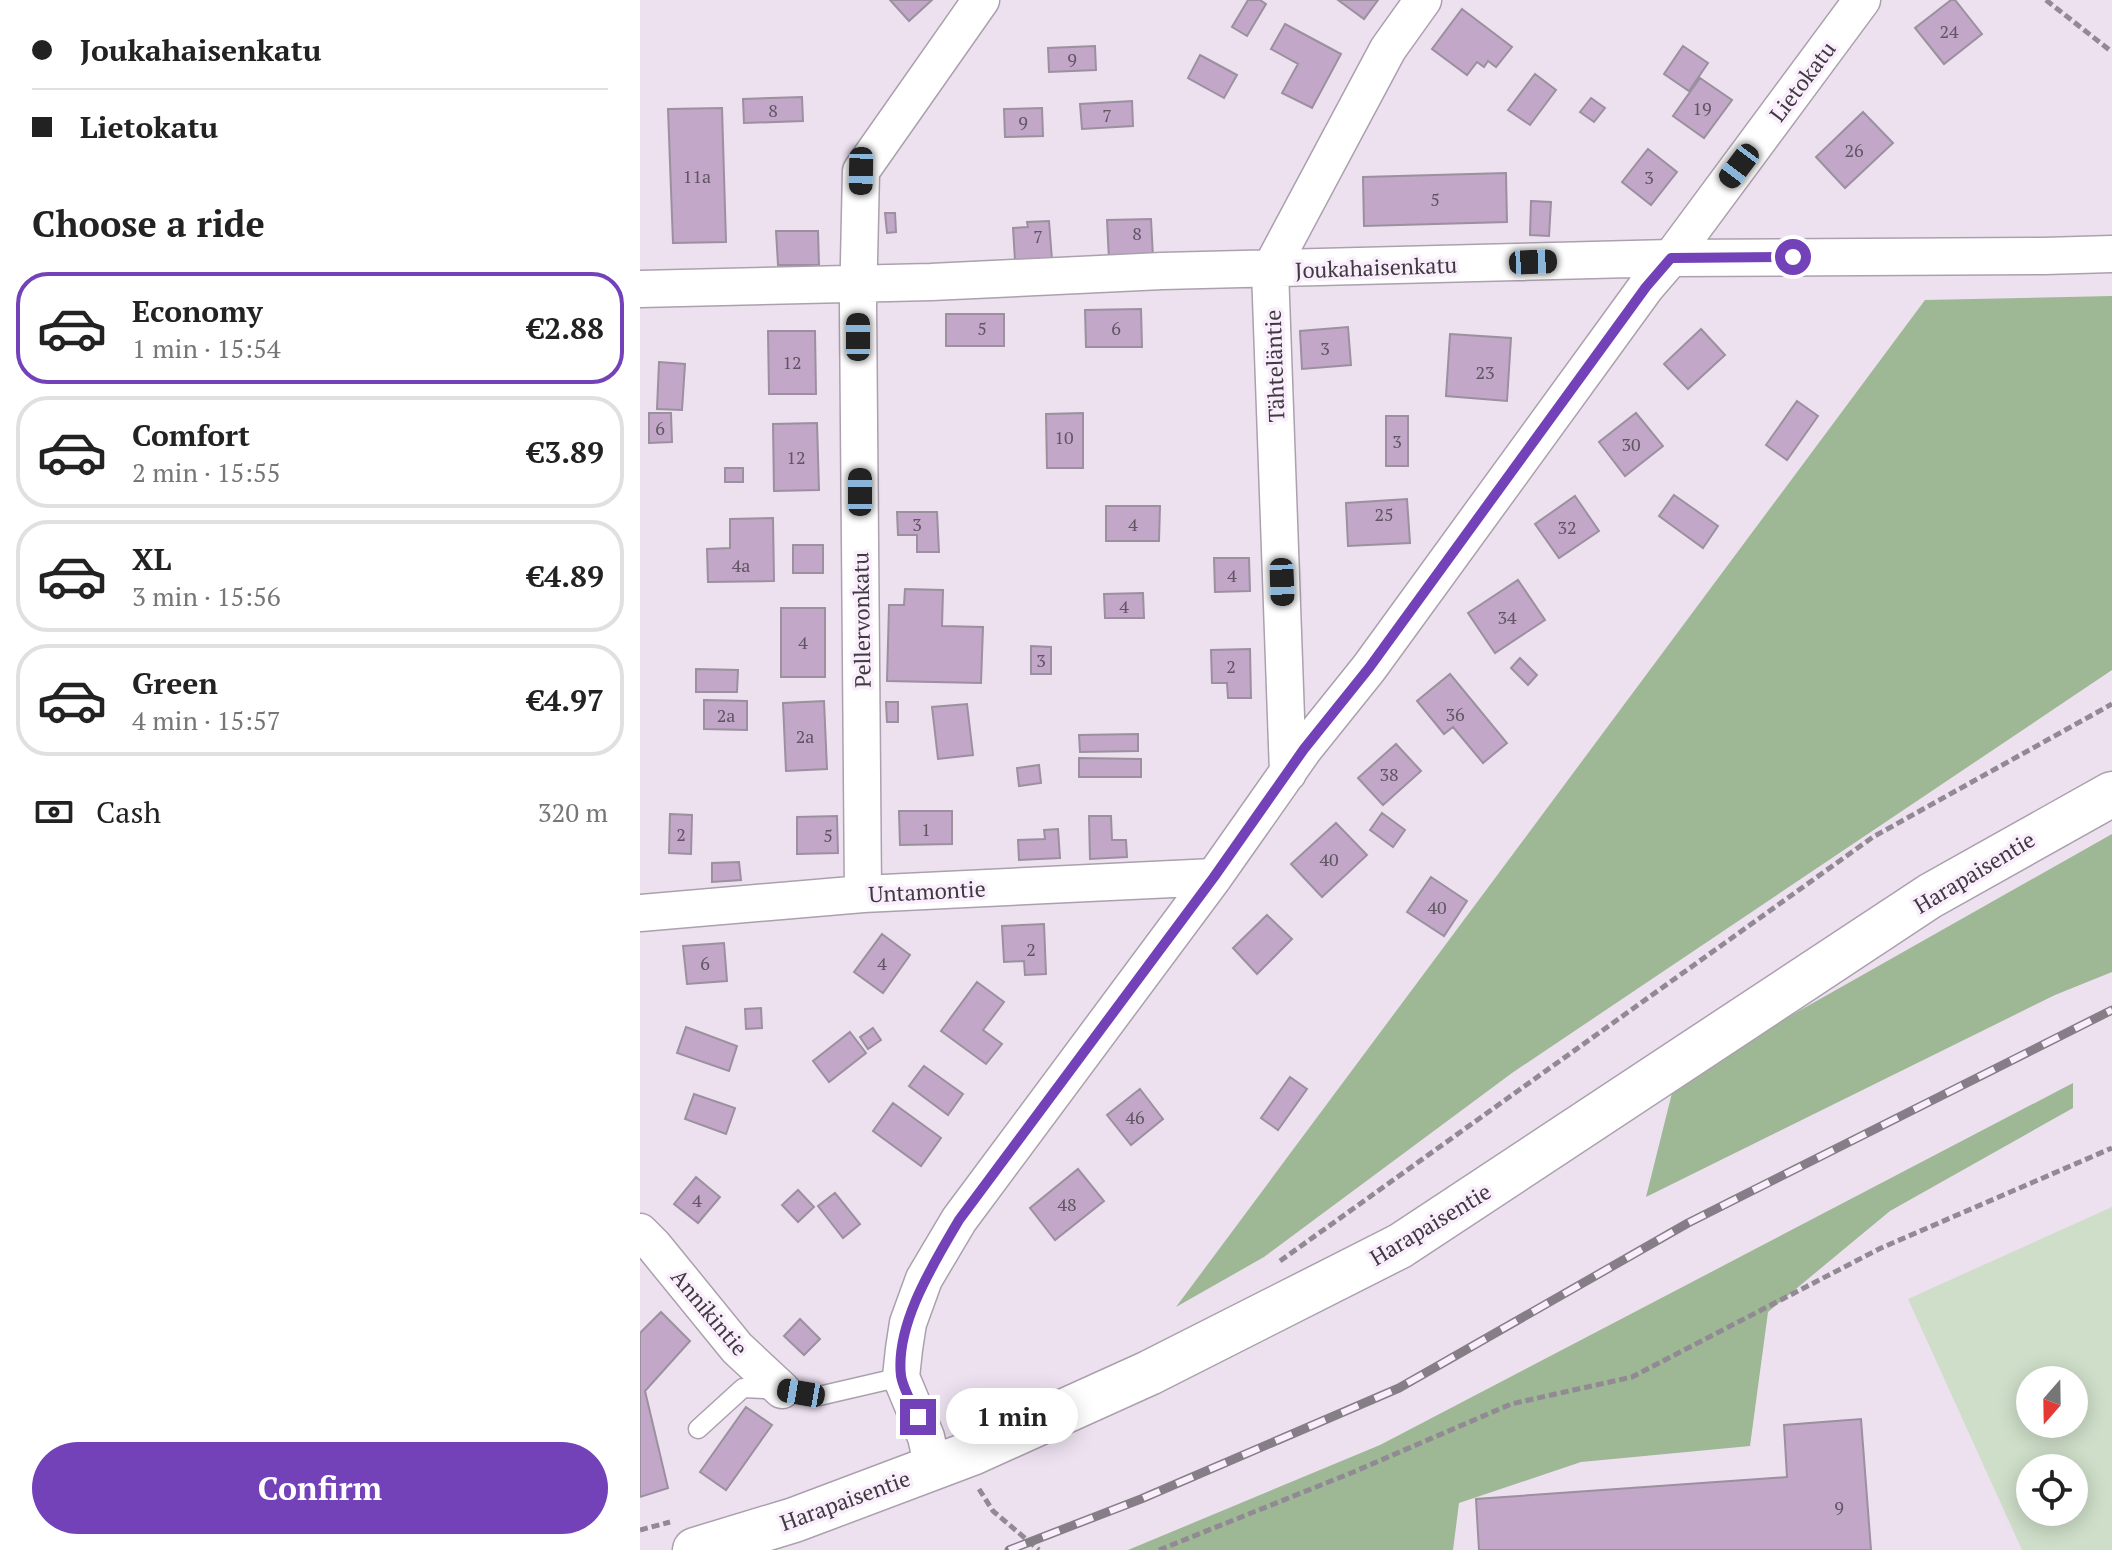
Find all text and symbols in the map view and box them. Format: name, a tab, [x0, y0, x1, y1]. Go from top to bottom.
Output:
house number: 24	[1939, 19, 1959, 43]
text: Joukahaisenkatu	[80, 30, 321, 70]
street label: Lietokatu	[1762, 35, 1842, 127]
house number: 9	[1067, 47, 1077, 71]
house number: 19	[1692, 96, 1712, 120]
house number: 8	[768, 98, 778, 122]
house number: 7	[1102, 103, 1112, 127]
text: Lietokatu	[80, 107, 218, 147]
house number: 9	[1018, 110, 1028, 134]
house number: 26	[1844, 138, 1864, 162]
car	[1715, 140, 1763, 192]
car	[849, 147, 873, 195]
house number: 11a	[683, 164, 711, 188]
house number: 3	[1644, 165, 1654, 189]
house number: 5	[1430, 187, 1440, 211]
text: Choose a ride	[32, 200, 265, 247]
house number: 8	[1132, 221, 1142, 245]
house number: 7	[1033, 224, 1043, 248]
route start	[1775, 239, 1811, 275]
car	[1509, 249, 1557, 275]
street label: Joukahaisenkatu	[1294, 250, 1458, 284]
text: Economy	[132, 291, 263, 331]
icon: car	[36, 292, 108, 364]
text: €2.88	[527, 308, 604, 348]
street label: Tähteläntie	[1258, 309, 1290, 423]
car	[846, 313, 870, 361]
house number: 5	[977, 316, 987, 340]
house number: 6	[1111, 316, 1121, 340]
text: 1 min · 15:54	[132, 331, 281, 365]
house number: 3	[1320, 336, 1330, 360]
house number: 12	[782, 350, 802, 374]
house number: 23	[1475, 360, 1495, 384]
text: Comfort	[132, 415, 250, 455]
icon: car	[36, 416, 108, 488]
house number: 6	[655, 416, 665, 440]
house number: 10	[1054, 425, 1074, 449]
house number: 3	[1392, 429, 1402, 453]
text: €3.89	[527, 432, 604, 472]
house number: 30	[1621, 432, 1641, 456]
house number: 12	[786, 445, 806, 469]
text: 2 min · 15:55	[132, 455, 281, 489]
car	[848, 468, 872, 516]
house number: 25	[1374, 502, 1394, 526]
house number: 3	[912, 512, 922, 536]
house number: 4	[1128, 512, 1138, 536]
house number: 32	[1557, 515, 1577, 539]
text: XL	[132, 539, 171, 579]
icon: car	[36, 540, 108, 612]
street label: Pellervonkatu	[845, 551, 877, 688]
house number: 4a	[732, 553, 750, 577]
text: €4.89	[527, 556, 604, 596]
car	[1269, 558, 1295, 606]
house number: 4	[1227, 563, 1237, 587]
text: 3 min · 15:56	[132, 579, 281, 613]
house number: 4	[1119, 594, 1129, 618]
house number: 34	[1497, 605, 1517, 629]
house number: 4	[798, 630, 808, 654]
house number: 3	[1036, 648, 1046, 672]
house number: 2	[1226, 654, 1236, 678]
text: Green	[132, 663, 218, 703]
icon: car	[36, 664, 108, 736]
text: €4.97	[527, 680, 604, 720]
house number: 36	[1445, 702, 1465, 726]
text: 4 min · 15:57	[132, 703, 281, 737]
house number: 2a	[717, 703, 735, 727]
house number: 2a	[796, 724, 814, 748]
house number: 38	[1379, 762, 1399, 786]
icon: cash	[32, 790, 76, 834]
text: Cash	[96, 792, 161, 832]
text: 320 m	[538, 795, 608, 829]
house number: 1	[921, 817, 931, 841]
house number: 2	[676, 822, 686, 846]
house number: 5	[823, 823, 833, 847]
street label: Harapaisentie	[1908, 824, 2040, 920]
house number: 40	[1319, 847, 1339, 871]
street label: Untamontie	[868, 873, 986, 909]
house number: 40	[1427, 895, 1447, 919]
house number: 2	[1026, 937, 1036, 961]
house number: 6	[700, 951, 710, 975]
house number: 4	[877, 951, 887, 975]
house number: 46	[1125, 1105, 1145, 1129]
street label: Harapaisentie	[1364, 1176, 1496, 1272]
house number: 4	[692, 1188, 702, 1212]
house number: 48	[1057, 1192, 1077, 1216]
street label: Annikintie	[665, 1263, 755, 1361]
north arrow	[2016, 1366, 2088, 1438]
map controls	[2016, 1366, 2088, 1526]
car	[775, 1377, 827, 1409]
callout: 1 min	[946, 1389, 1078, 1445]
route end	[900, 1399, 936, 1435]
text: 1 min	[976, 1399, 1048, 1433]
button: Confirm	[32, 1442, 608, 1534]
button: locate	[2016, 1454, 2088, 1526]
street label: Harapaisentie	[776, 1463, 914, 1537]
house number: 9	[1834, 1495, 1844, 1519]

